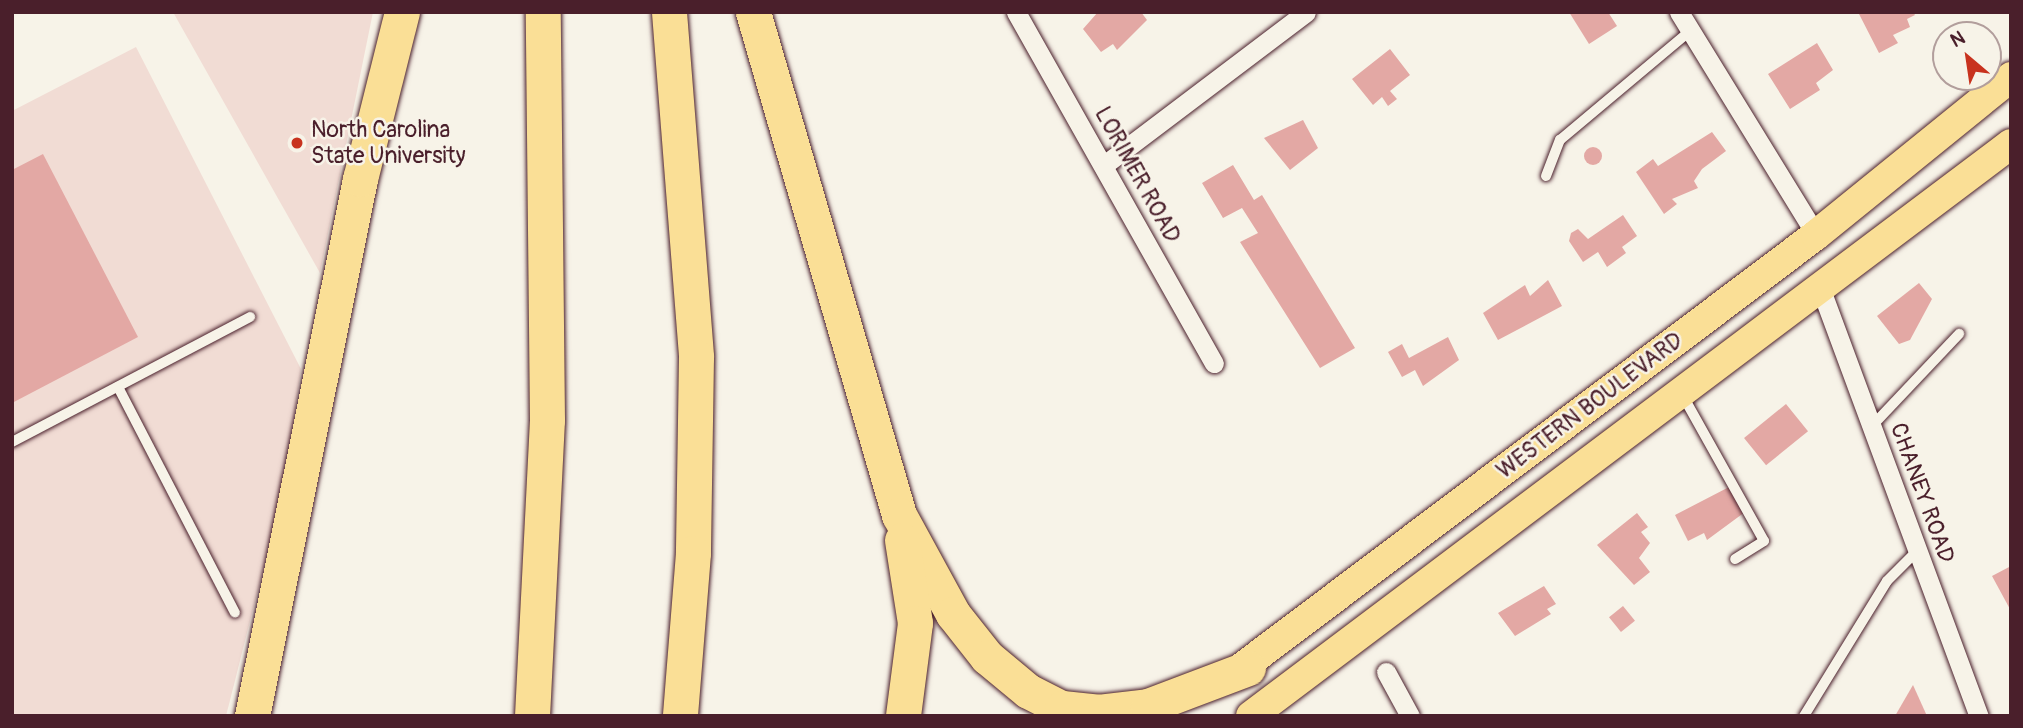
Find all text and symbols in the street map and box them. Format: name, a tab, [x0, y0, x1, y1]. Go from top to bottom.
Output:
north arrow	[1932, 21, 2002, 91]
text: N	[1946, 26, 1969, 53]
street label: LORIMER ROAD	[1088, 102, 1186, 248]
place label: North Carolina State University	[311, 116, 466, 170]
marker: North Carolina State University	[289, 135, 305, 151]
street label: WESTERN BOULEVARD	[1491, 327, 1689, 485]
street label: CHANEY ROAD	[1884, 419, 1960, 567]

